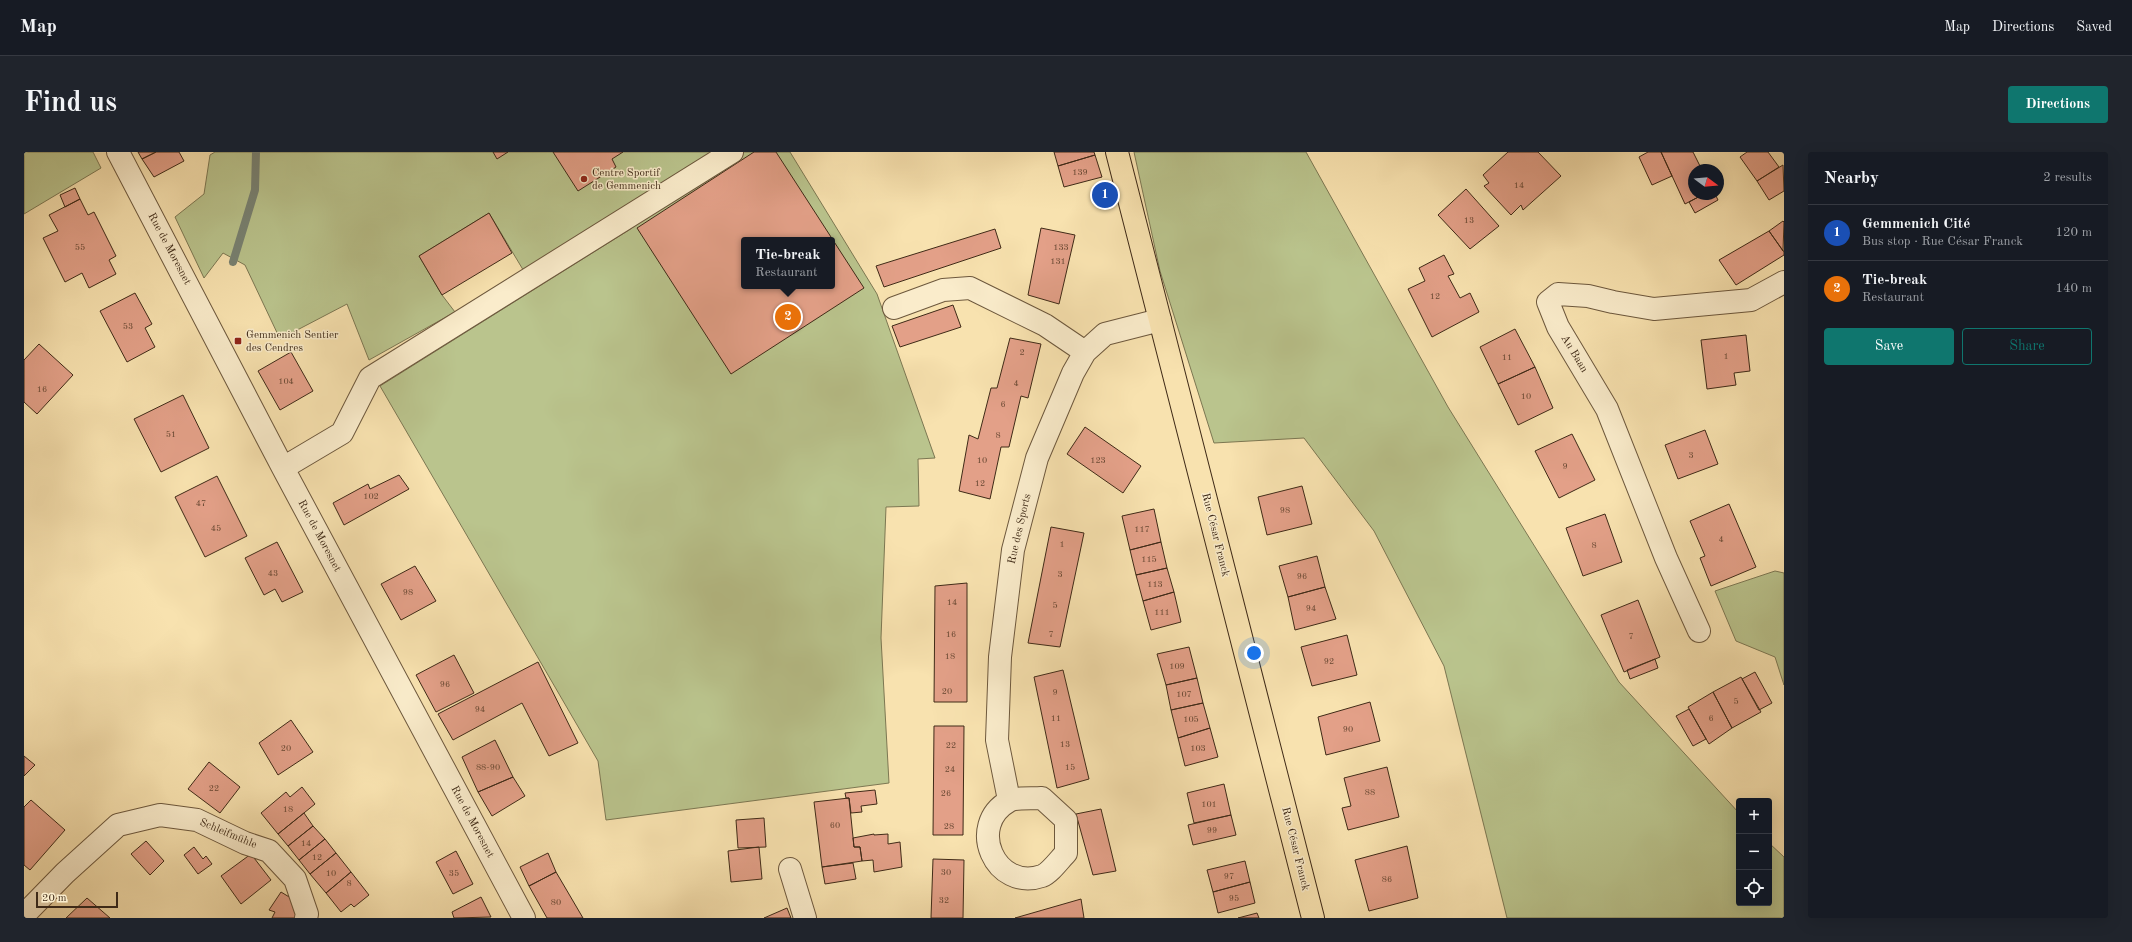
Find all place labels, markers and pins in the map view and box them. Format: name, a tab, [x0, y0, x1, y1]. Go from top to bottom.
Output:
place label: Centre Sportif de Gemmenich	[592, 168, 661, 192]
marker: Centre Sportif de Gemmenich	[579, 174, 589, 184]
pin: 1	[1092, 180, 1118, 210]
pin: 2	[775, 302, 801, 332]
place label: Gemmenich Sentier des Cendres	[246, 330, 339, 354]
marker: Gemmenich Sentier des Cendres	[233, 336, 243, 346]

